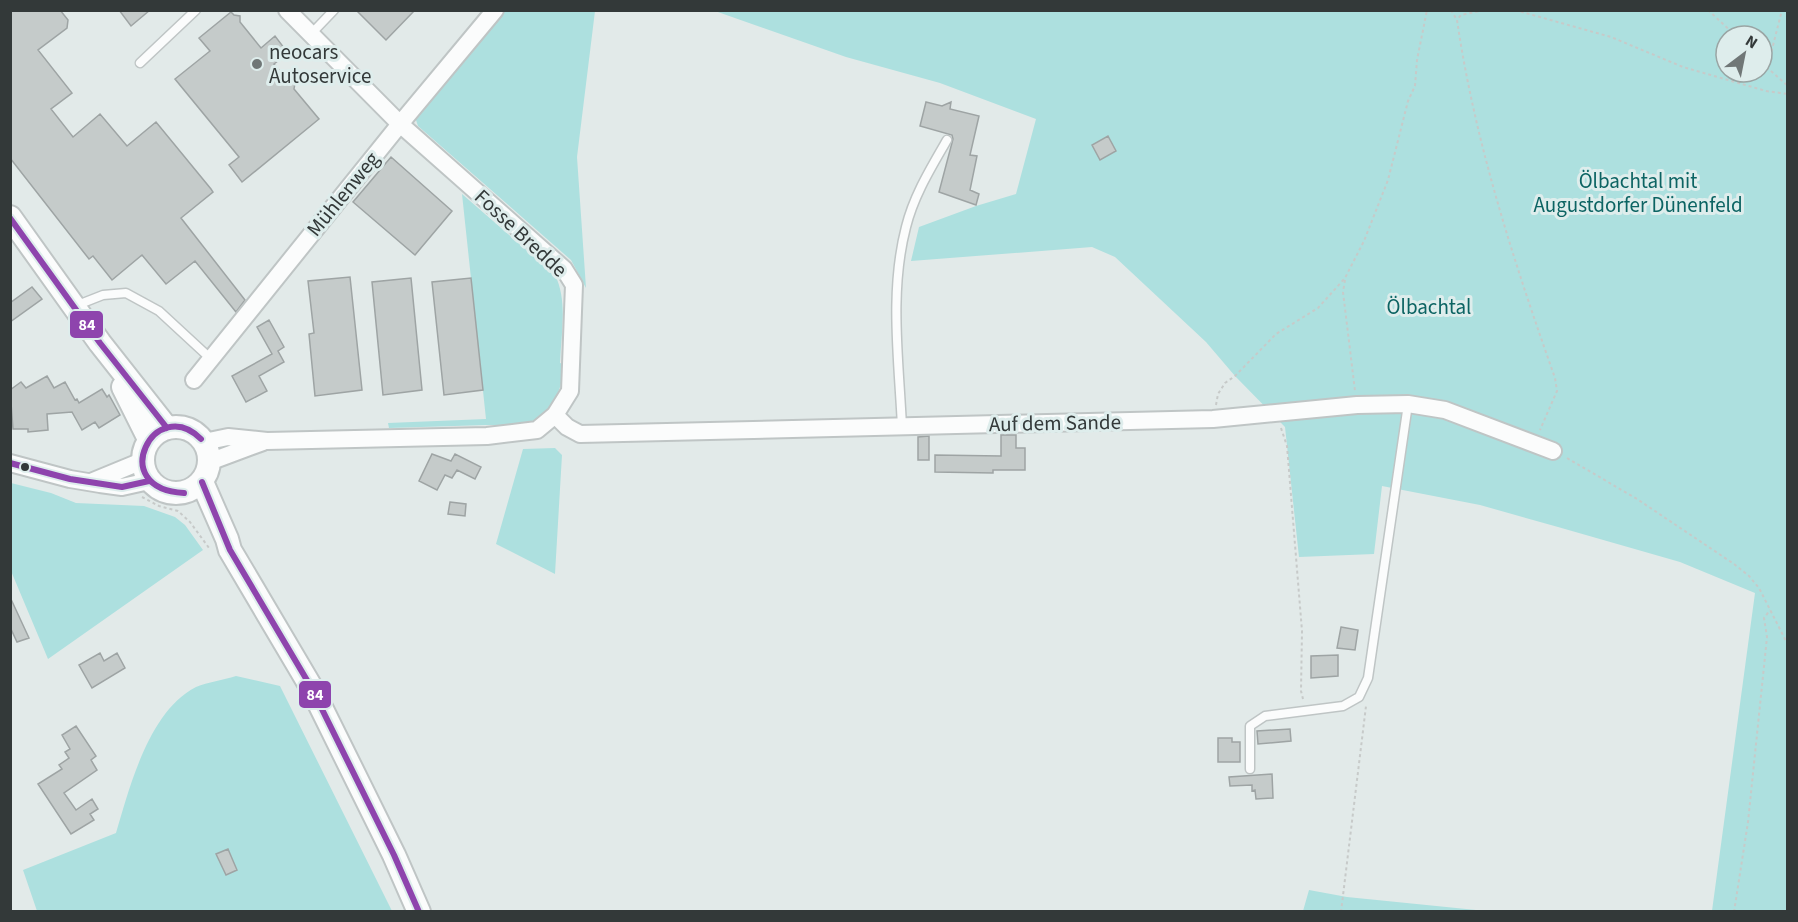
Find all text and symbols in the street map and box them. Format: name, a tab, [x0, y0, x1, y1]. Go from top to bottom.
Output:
north arrow	[1714, 24, 1774, 84]
text: N	[1741, 30, 1762, 54]
place label: neocars Autoservice	[269, 37, 371, 91]
marker: neocars Autoservice	[250, 57, 264, 71]
street label: Mühlenweg	[300, 145, 387, 243]
park label: Ölbachtal mit Augustdorfer Dünenfeld	[1533, 166, 1743, 220]
street label: Fosse Bredde	[468, 182, 574, 284]
park label: Ölbachtal	[1387, 292, 1471, 322]
line badge: 84	[69, 310, 104, 339]
text: 84	[79, 314, 96, 336]
street label: Auf dem Sande	[989, 407, 1121, 439]
unlabelled marker	[19, 461, 31, 473]
line badge: 84	[298, 680, 332, 709]
text: 84	[307, 684, 324, 706]

